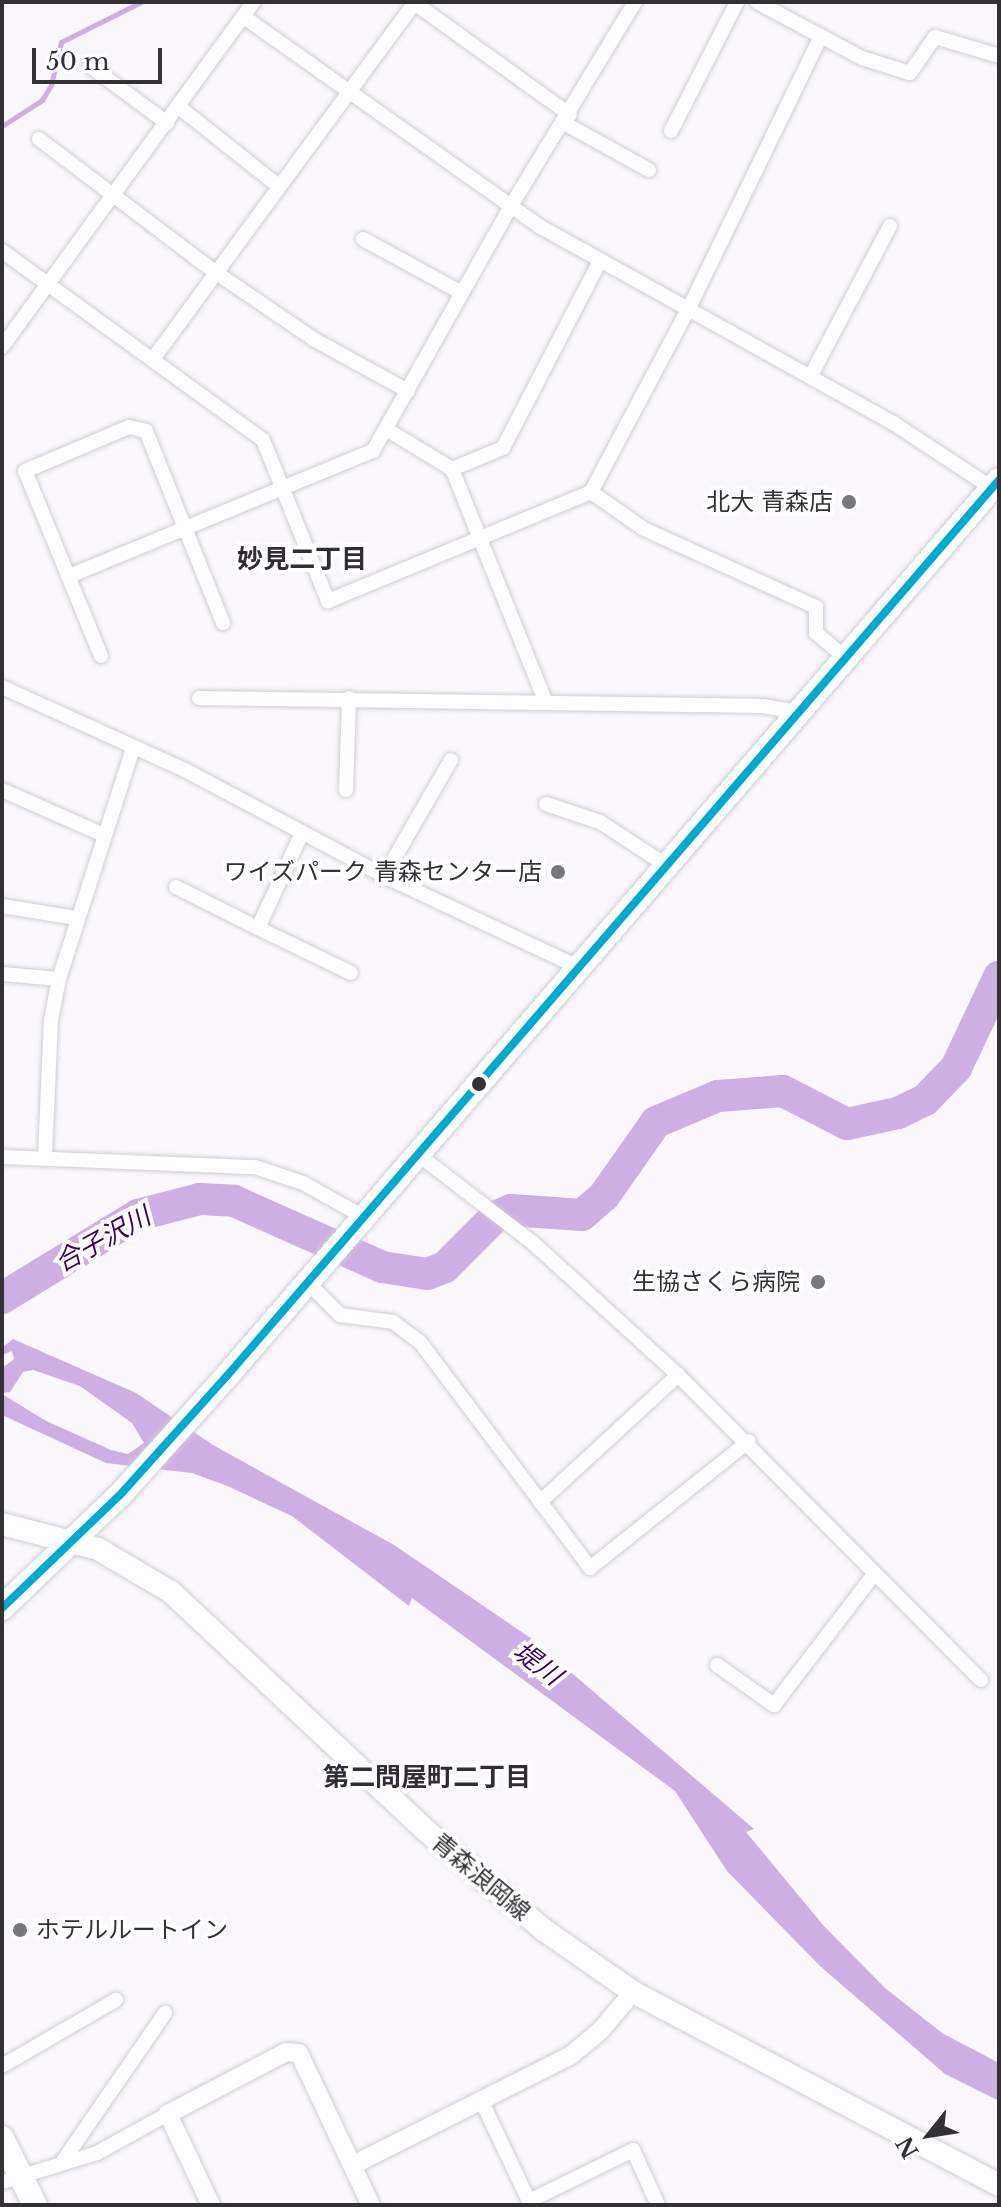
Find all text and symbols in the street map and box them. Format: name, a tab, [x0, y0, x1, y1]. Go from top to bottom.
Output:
scale bar	[36, 32, 166, 82]
text: 50 m	[46, 47, 109, 76]
place label: 北大 青森店	[706, 488, 833, 516]
marker: 北大 青森店	[840, 493, 858, 511]
district label: 妙見二丁目	[237, 544, 367, 576]
place label: ワイズパーク 青森センター店	[223, 858, 542, 886]
marker: ワイズパーク 青森センター店	[549, 863, 567, 881]
unlabelled marker	[471, 1076, 487, 1092]
water label: 合子沢川	[50, 1201, 156, 1279]
place label: 生協さくら病院	[632, 1268, 800, 1296]
marker: 生協さくら病院	[807, 1271, 829, 1293]
water label: 堤川	[507, 1636, 567, 1692]
district label: 第二問屋町二丁目	[323, 1762, 531, 1794]
street label: 青森浪岡線	[426, 1827, 536, 1927]
place label: ホテルルートイン	[36, 1916, 228, 1944]
marker: ホテルルートイン	[11, 1921, 29, 1939]
north arrow	[889, 2095, 969, 2175]
text: N	[891, 2132, 925, 2163]

